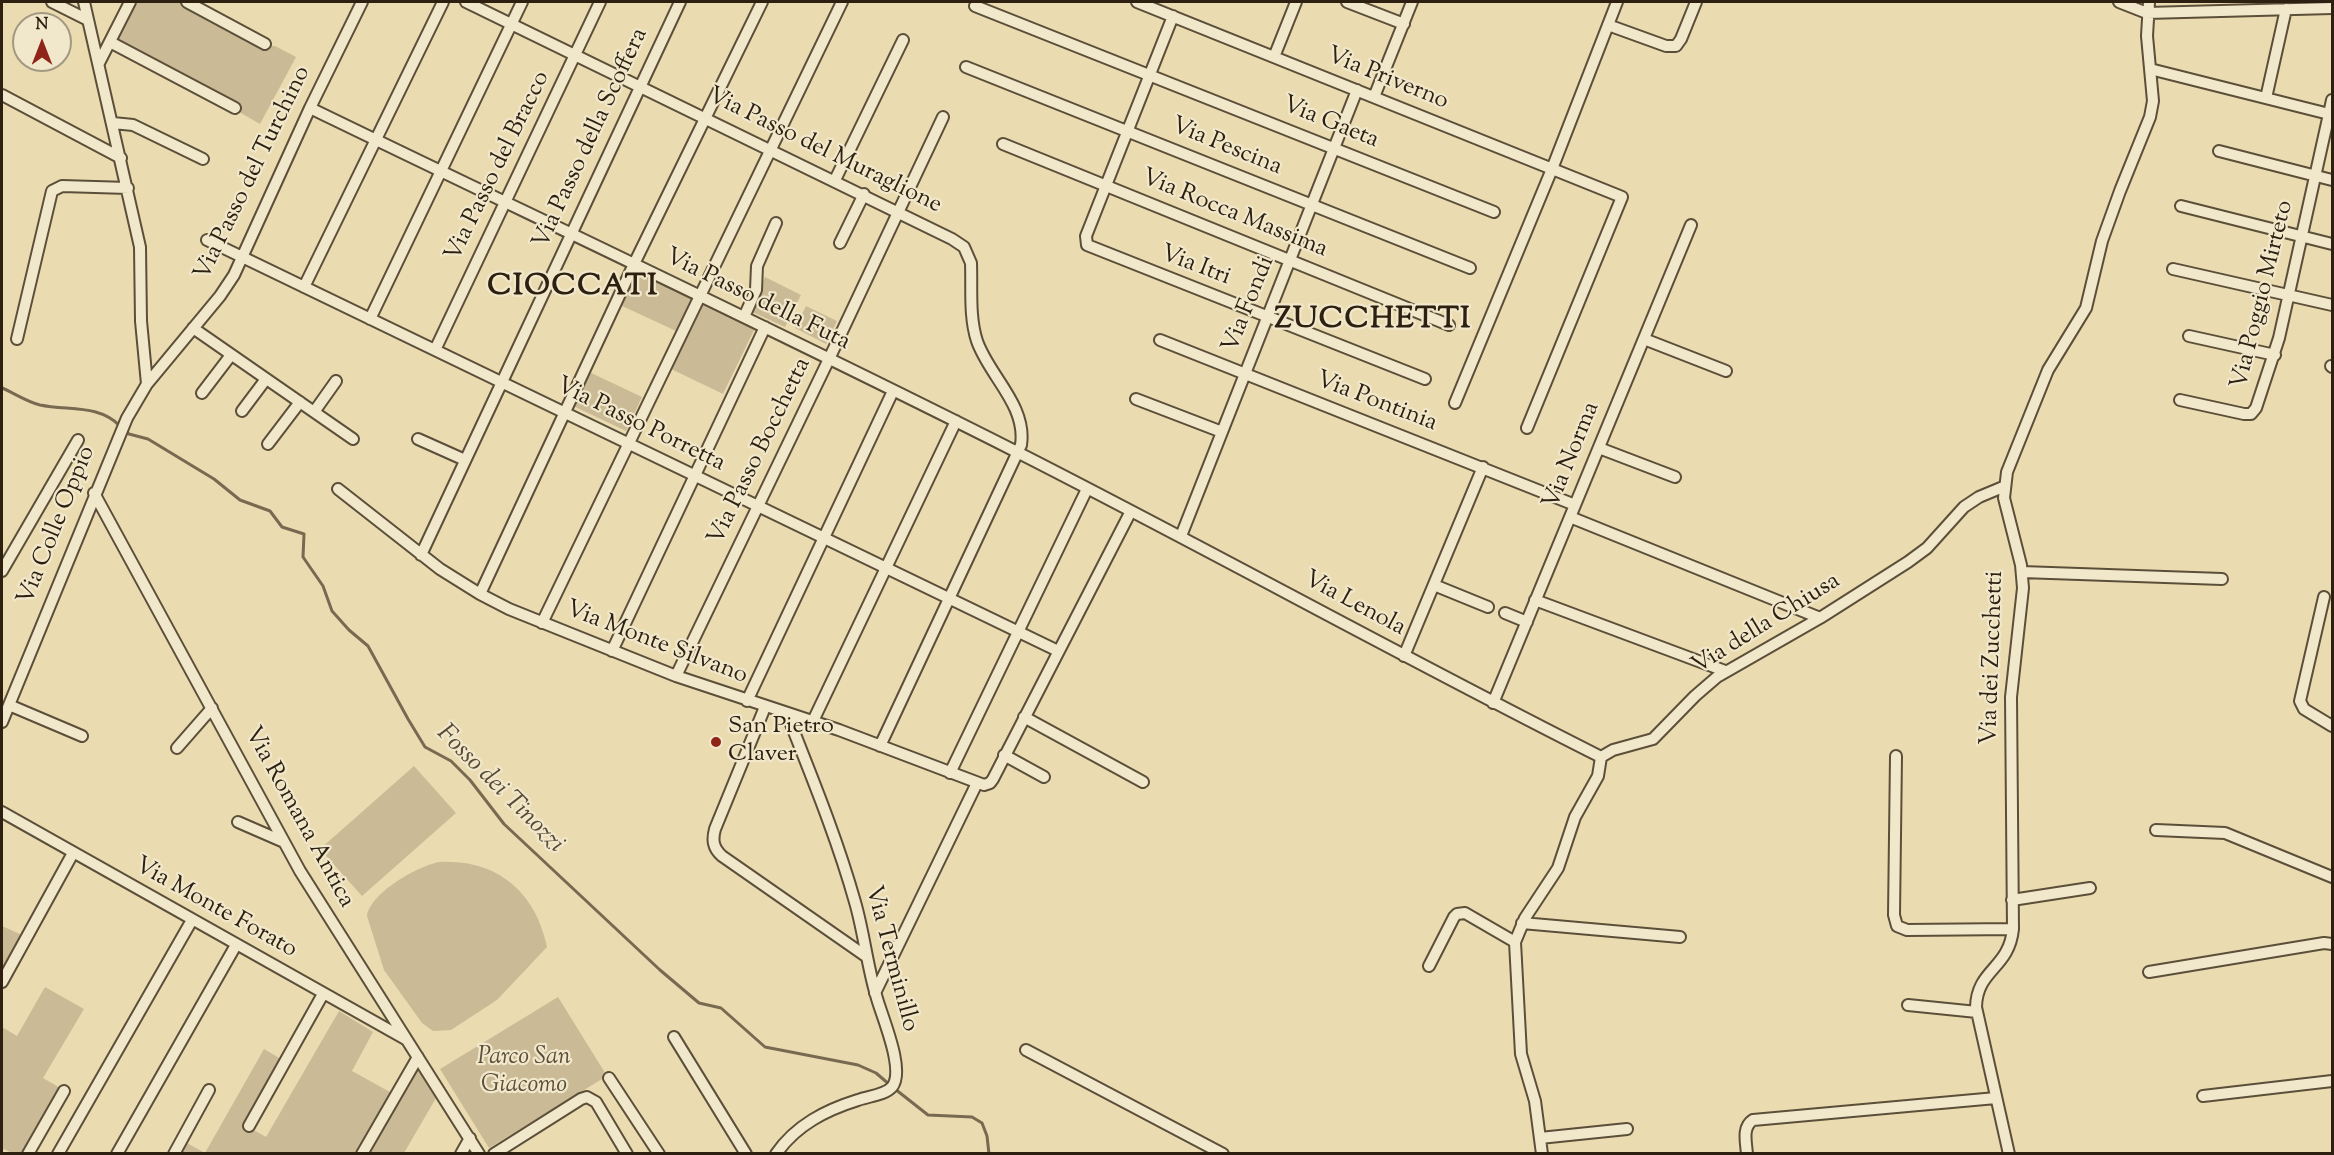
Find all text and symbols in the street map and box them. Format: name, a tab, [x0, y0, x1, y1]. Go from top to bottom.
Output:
north arrow	[12, 12, 72, 72]
text: N	[36, 14, 48, 37]
street label: Via Passo della Scoffera	[528, 24, 656, 254]
street label: Via Priverno	[1322, 42, 1452, 118]
street label: Via Passo del Turchino	[190, 62, 318, 286]
street label: Via Passo del Bracco	[440, 67, 558, 267]
street label: Via Passo del Muraglione	[702, 83, 946, 221]
street label: Via Gaeta	[1277, 92, 1383, 156]
street label: Via Pescina	[1166, 113, 1286, 183]
street label: Via Rocca Massima	[1137, 165, 1331, 265]
street label: Via Poggio Mirteto	[2227, 198, 2301, 392]
street label: Via Itri	[1156, 241, 1234, 293]
street label: Via Passo della Futa	[660, 244, 854, 358]
street label: Via Fondi	[1218, 253, 1282, 357]
district label: CIOCCATI	[487, 271, 659, 307]
district label: ZUCCHETTI	[1274, 304, 1472, 340]
street label: Via Passo Bocchetta	[703, 354, 819, 550]
street label: Via Pontinia	[1311, 367, 1441, 439]
street label: Via Passo Porretta	[551, 373, 729, 479]
street label: Via Norma	[1539, 398, 1607, 514]
street label: Via Colle Oppio	[13, 442, 103, 610]
street label: Via Lenola	[1298, 566, 1410, 644]
street label: Via della Chiusa	[1688, 568, 1846, 682]
street label: Via dei Zucchetti	[1977, 570, 2011, 746]
street label: Via Monte Silvano	[561, 596, 751, 692]
place label: San Pietro Claver	[728, 714, 834, 770]
water label: Fosso dei Tinozzi	[428, 719, 570, 861]
street label: Via Romana Antica	[236, 723, 360, 913]
marker: San Pietro Claver	[709, 735, 723, 749]
street label: Via Monte Forato	[129, 852, 301, 966]
street label: Via Terminillo	[857, 883, 923, 1035]
park label: Parco San Giacomo	[477, 1045, 571, 1101]

